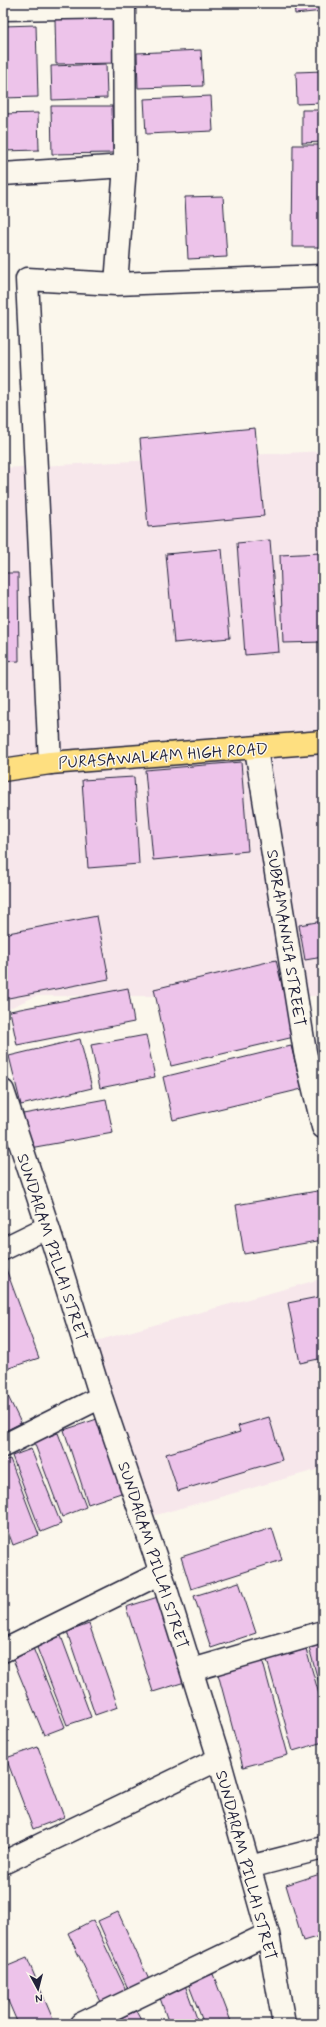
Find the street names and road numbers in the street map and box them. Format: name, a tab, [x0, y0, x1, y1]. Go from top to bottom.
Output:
street label: PURASAWALKAM HIGH ROAD	[57, 739, 269, 774]
street label: SUBRAMANNIA STREET	[261, 848, 310, 1028]
street label: SUNDARAM PILLAI STRET	[11, 1151, 92, 1344]
street label: SUNDARAM PILLAI STRET	[112, 1459, 193, 1652]
street label: SUNDARAM PILLAI STRET	[210, 1768, 281, 1963]

